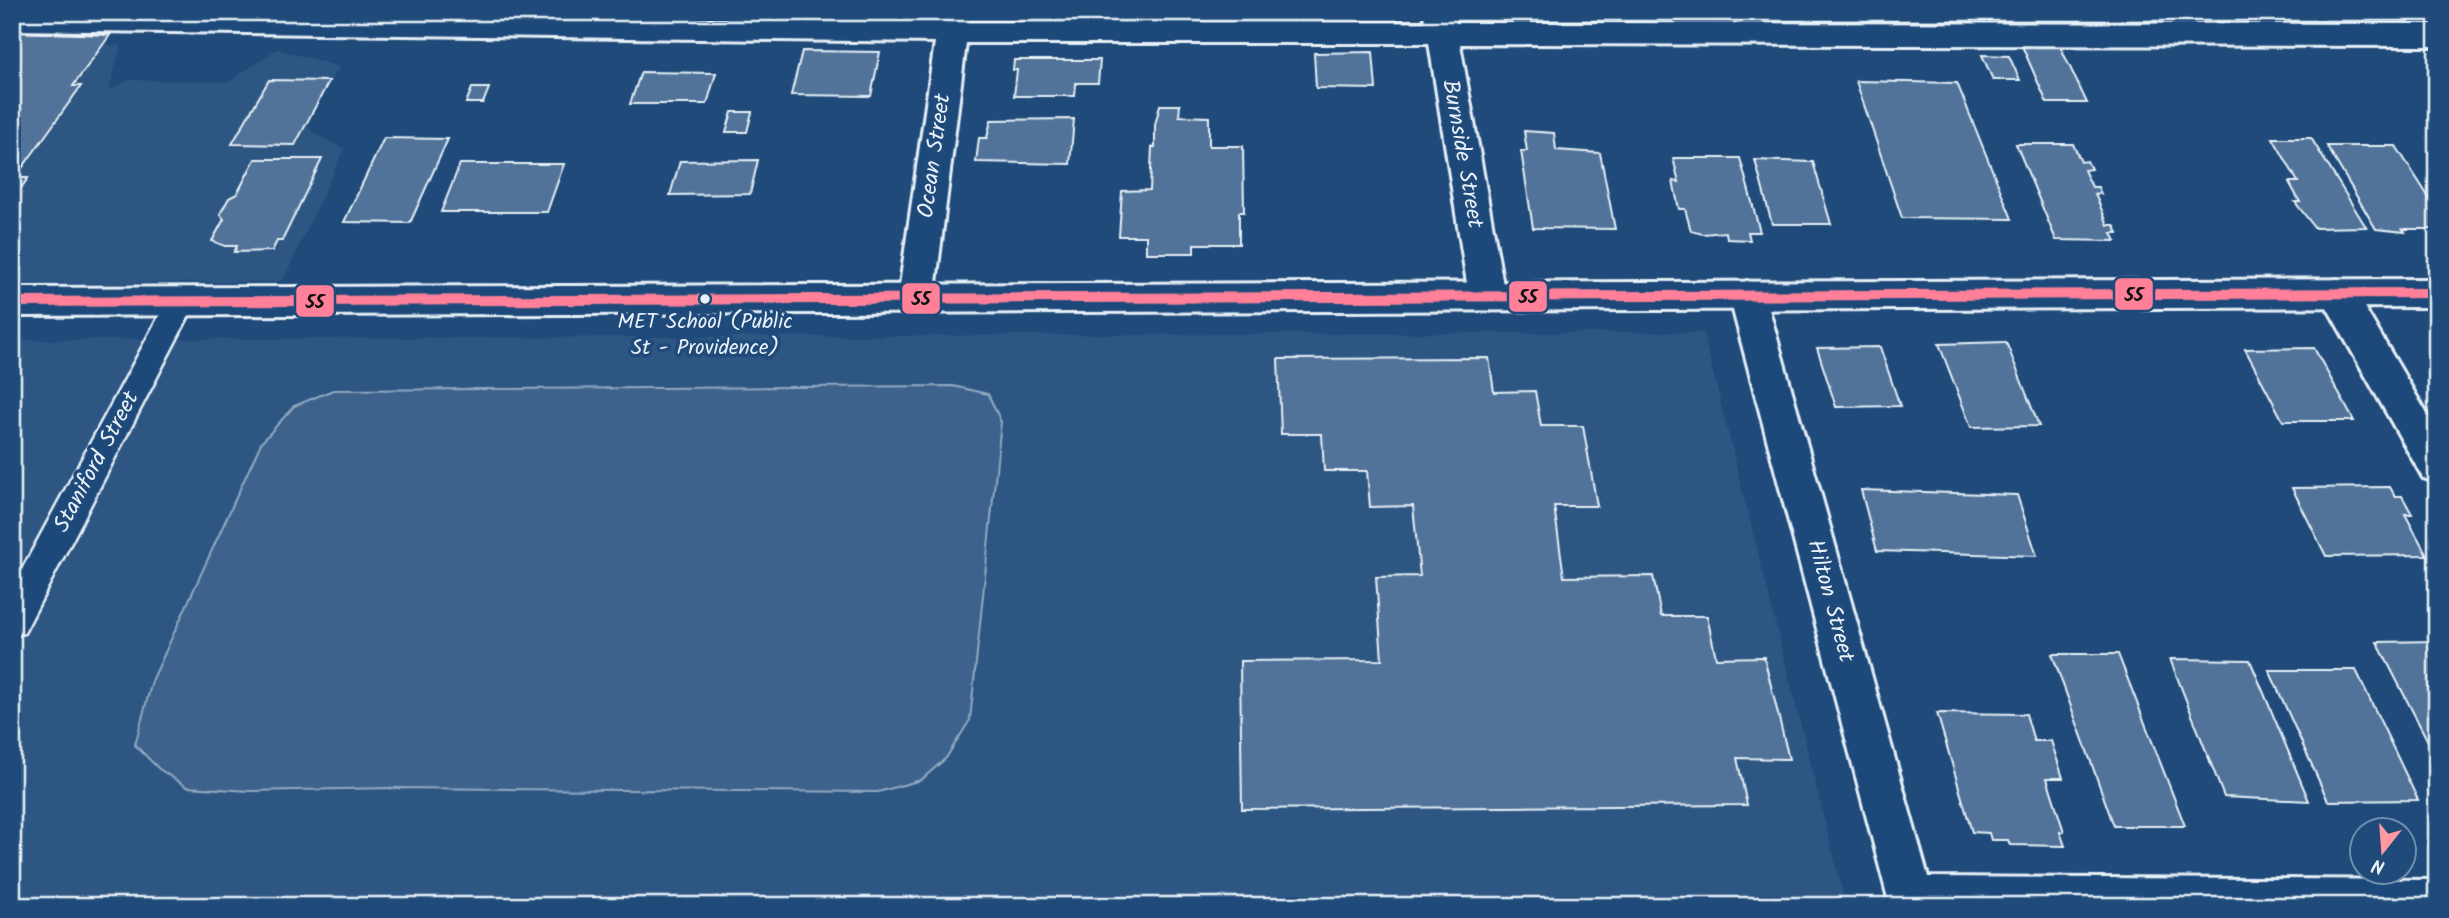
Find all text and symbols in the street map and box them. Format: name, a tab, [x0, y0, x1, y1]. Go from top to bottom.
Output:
street label: Burnside Street	[1431, 77, 1493, 232]
street label: Ocean Street	[908, 90, 962, 221]
line badge: 55	[2114, 277, 2154, 311]
line badge: 55	[1508, 280, 1548, 313]
text: 55	[2123, 281, 2145, 311]
line badge: 55	[901, 282, 941, 315]
text: 55	[1517, 283, 1539, 313]
line badge: 55	[295, 284, 335, 318]
text: 55	[910, 285, 932, 315]
text: 55	[304, 288, 326, 318]
marker: MET School (Public St - Providence)	[698, 292, 712, 306]
place label: MET School (Public St - Providence)	[617, 306, 793, 365]
street label: Staniford Street	[45, 384, 150, 539]
street label: Hilton Street	[1796, 536, 1864, 667]
north arrow	[2348, 816, 2418, 886]
text: N	[2368, 849, 2389, 881]

